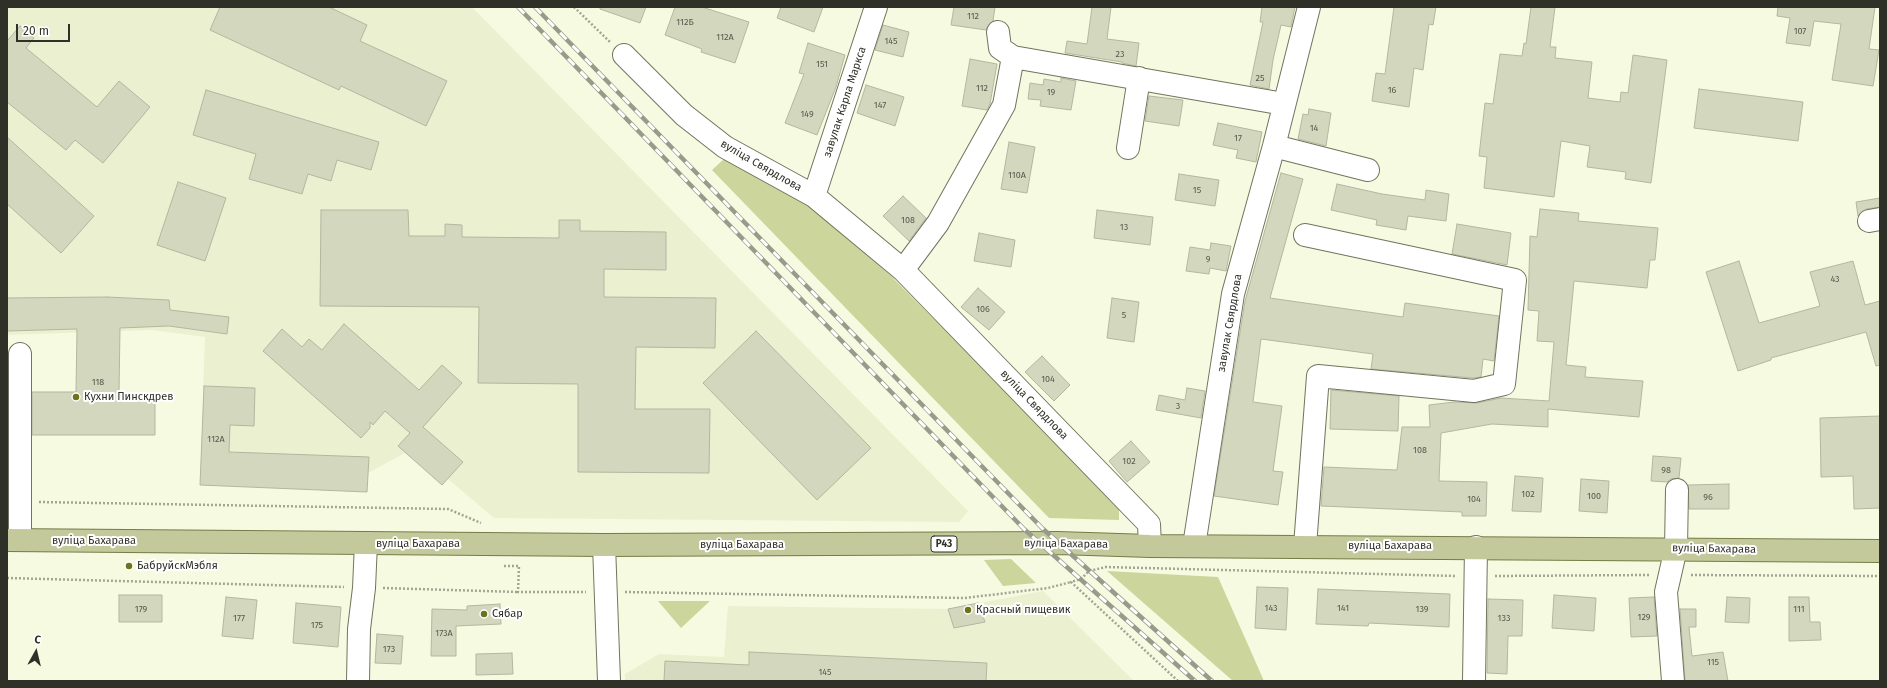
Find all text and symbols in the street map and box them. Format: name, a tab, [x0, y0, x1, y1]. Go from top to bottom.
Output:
house number: 112	[967, 11, 979, 21]
scale bar	[18, 16, 72, 42]
house number: 112Б	[676, 17, 694, 27]
text: 20 m	[23, 24, 49, 38]
house number: 107	[1794, 26, 1806, 36]
house number: 112А	[716, 32, 734, 42]
house number: 145	[884, 36, 898, 46]
street label: завулак Карла Маркса	[821, 45, 869, 159]
house number: 23	[1116, 49, 1124, 59]
house number: 151	[816, 59, 828, 69]
house number: 25	[1256, 73, 1264, 83]
house number: 112	[976, 83, 988, 93]
house number: 16	[1388, 85, 1396, 95]
house number: 19	[1047, 87, 1055, 97]
house number: 147	[874, 100, 886, 110]
house number: 149	[800, 109, 814, 119]
house number: 14	[1310, 123, 1318, 133]
house number: 17	[1234, 133, 1242, 143]
street label: вуліца Свярдлова	[718, 137, 804, 195]
house number: 110А	[1008, 170, 1026, 180]
house number: 15	[1193, 185, 1201, 195]
house number: 108	[901, 215, 915, 225]
house number: 13	[1120, 222, 1128, 232]
house number: 9	[1206, 254, 1210, 264]
street label: завулак Свярдлова	[1215, 273, 1245, 373]
house number: 43	[1830, 274, 1840, 284]
house number: 106	[976, 304, 990, 314]
house number: 5	[1122, 310, 1126, 320]
street label: вуліца Свярдлова	[997, 367, 1071, 443]
house number: 104	[1041, 374, 1055, 384]
house number: 118	[92, 377, 104, 387]
place label: Кухни Пинскдрев	[84, 390, 174, 404]
marker: Кухни Пинскдрев	[71, 392, 81, 402]
house number: 3	[1176, 401, 1180, 411]
house number: 112А	[207, 434, 225, 444]
house number: 108	[1413, 445, 1427, 455]
house number: 102	[1122, 456, 1136, 466]
house number: 98	[1661, 465, 1671, 475]
house number: 102	[1521, 489, 1535, 499]
house number: 100	[1587, 491, 1601, 501]
house number: 96	[1703, 492, 1713, 502]
house number: 104	[1467, 494, 1481, 504]
street label: вуліца Бахарава	[52, 534, 136, 548]
road number: Р43	[931, 536, 957, 552]
street label: вуліца Бахарава	[376, 537, 460, 551]
street label: вуліца Бахарава	[1024, 537, 1108, 551]
street label: вуліца Бахарава	[700, 538, 784, 552]
street label: вуліца Бахарава	[1348, 539, 1432, 553]
street label: вуліца Бахарава	[1672, 542, 1756, 556]
place label: БабруйскМэбля	[137, 559, 218, 573]
marker: БабруйскМэбля	[124, 561, 134, 571]
place label: Красный пищевик	[976, 603, 1071, 617]
house number: 143	[1264, 603, 1278, 613]
house number: 141	[1337, 603, 1349, 613]
house number: 179	[135, 604, 147, 614]
house number: 139	[1415, 604, 1429, 614]
house number: 111	[1793, 604, 1805, 614]
marker: Красный пищевик	[963, 605, 973, 615]
place label: Сябар	[492, 607, 523, 621]
marker: Сябар	[479, 609, 489, 619]
house number: 129	[1638, 612, 1650, 622]
house number: 177	[233, 613, 245, 623]
house number: 133	[1498, 613, 1510, 623]
house number: 175	[311, 620, 323, 630]
house number: 173А	[435, 628, 453, 638]
north arrow	[16, 632, 56, 672]
text: С	[34, 633, 42, 646]
house number: 173	[383, 644, 395, 654]
house number: 115	[1707, 657, 1719, 667]
house number: 145	[818, 667, 832, 677]

